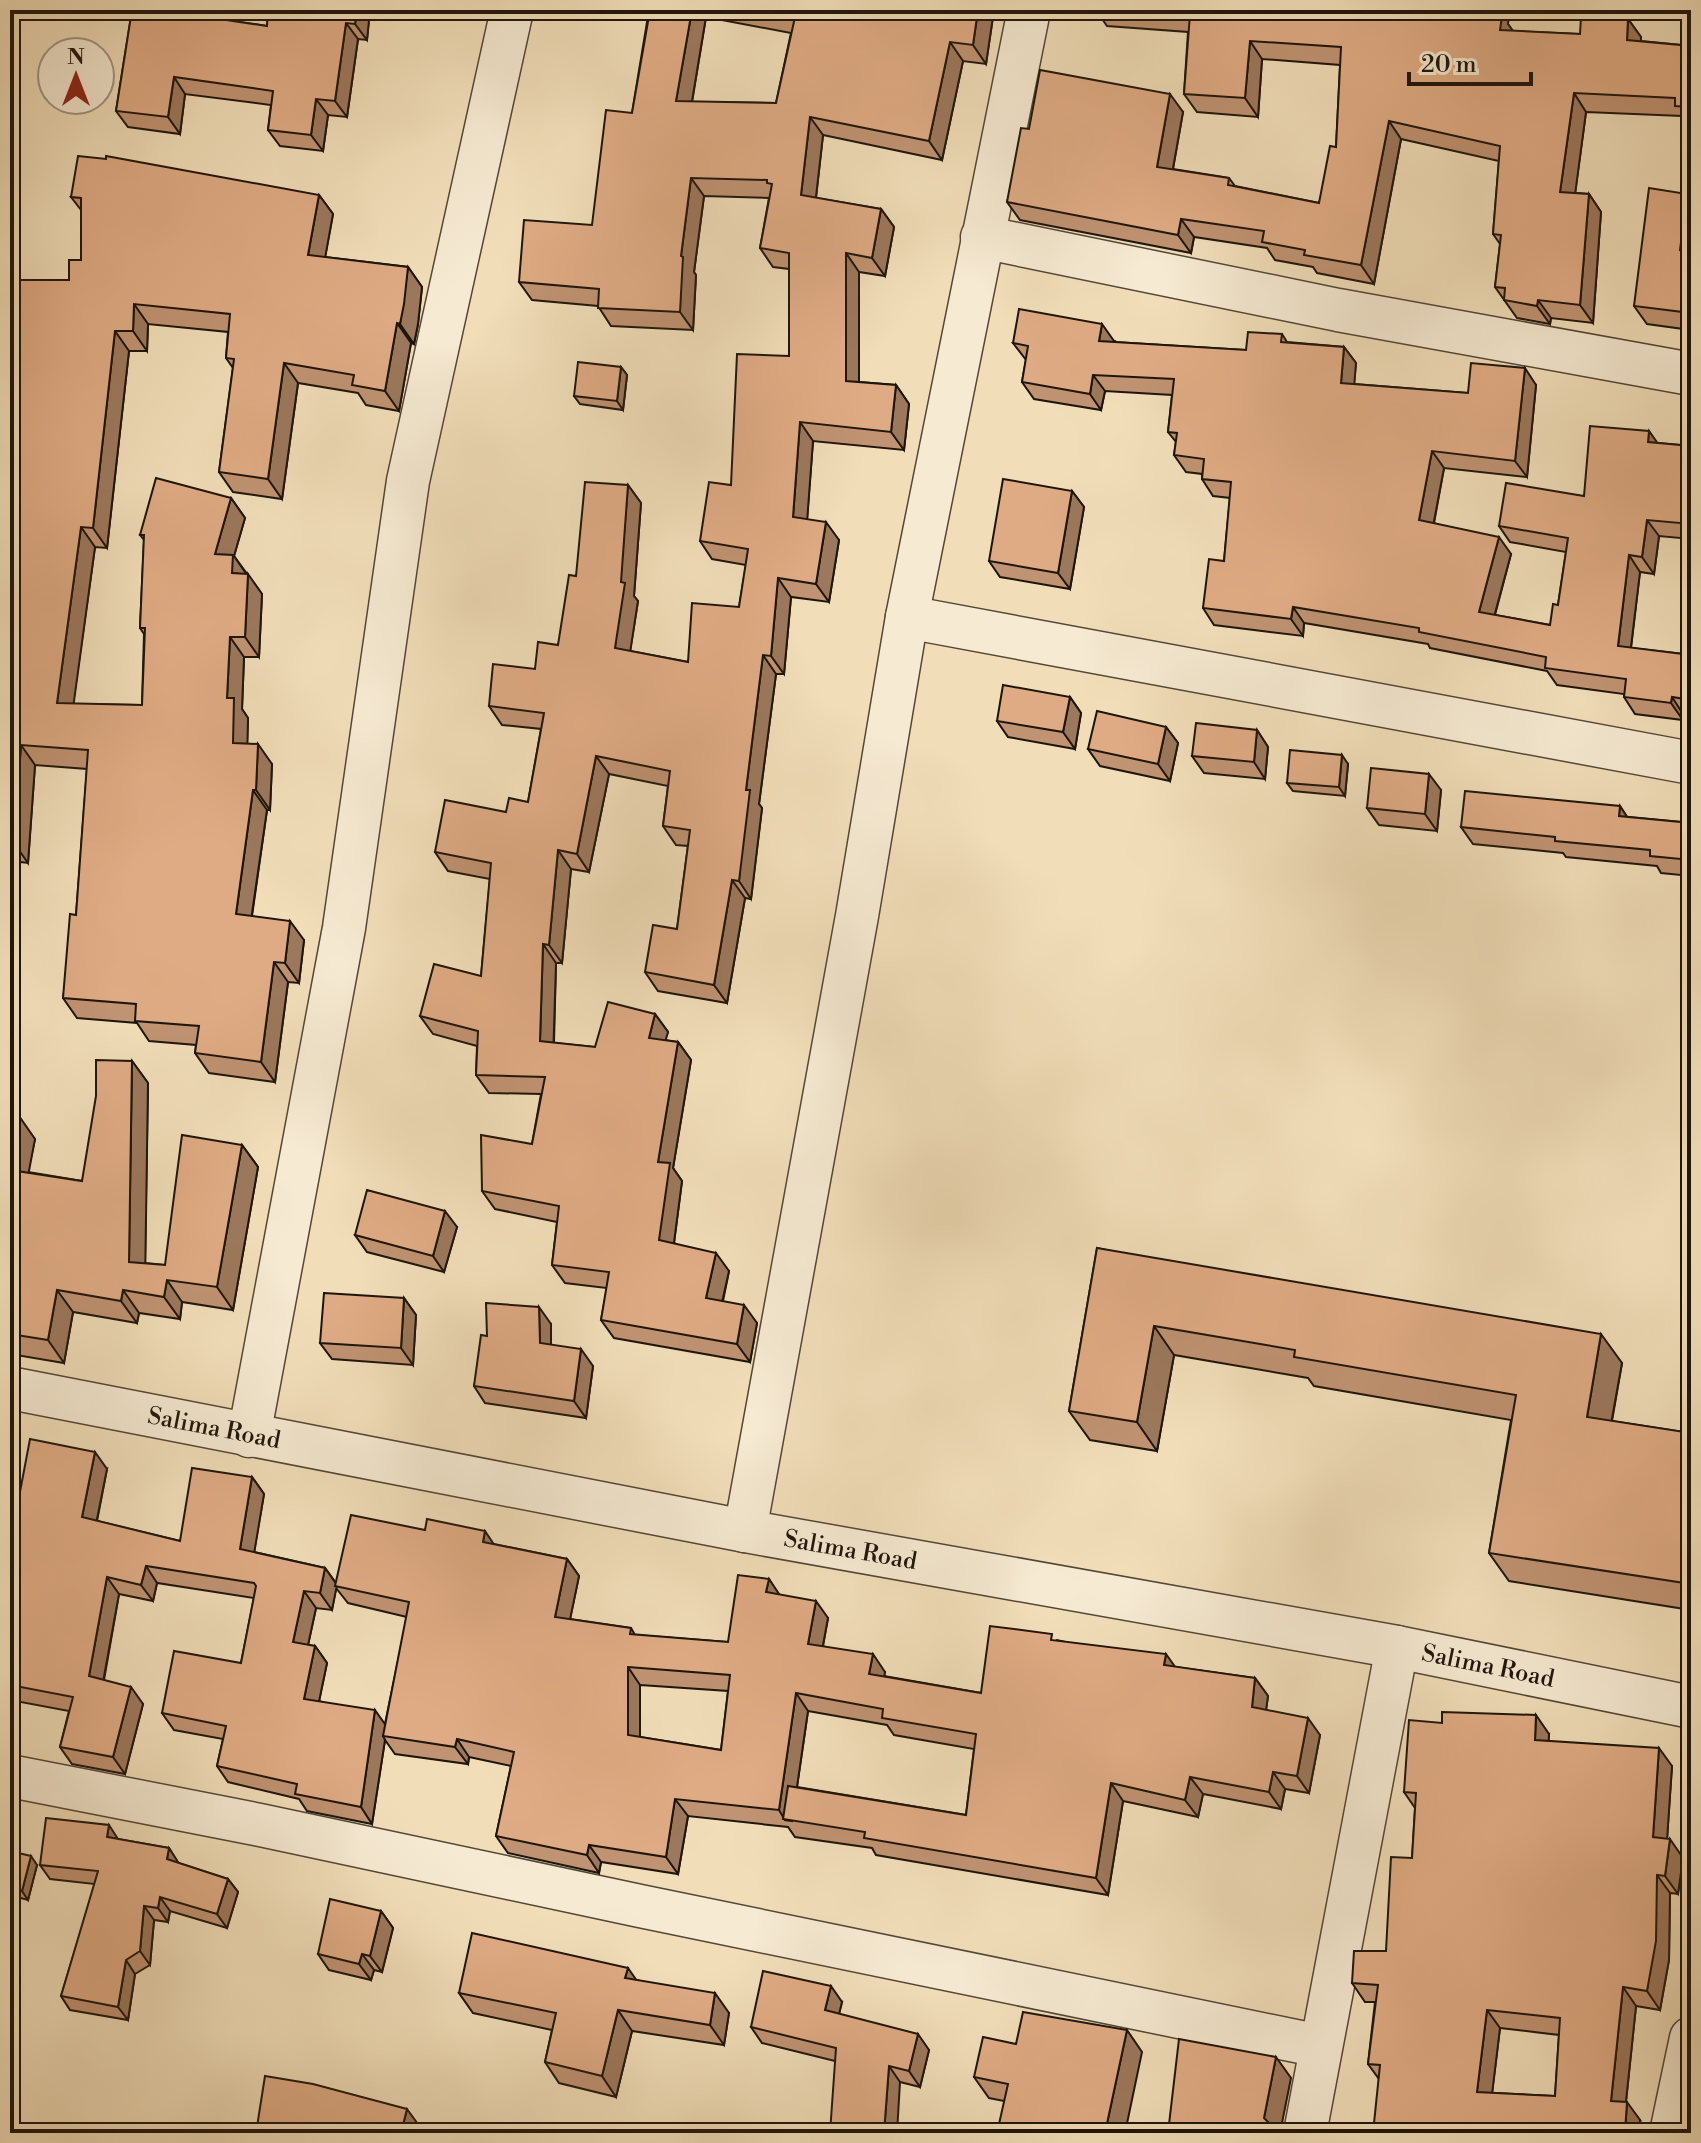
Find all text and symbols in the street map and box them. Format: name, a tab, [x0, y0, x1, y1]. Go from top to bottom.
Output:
north arrow	[36, 36, 116, 116]
scale bar	[1409, 36, 1531, 86]
text: N	[67, 44, 85, 71]
text: 20 m	[1421, 50, 1477, 80]
street label: Salima Road	[145, 1401, 283, 1456]
street label: Salima Road	[781, 1524, 920, 1577]
street label: Salima Road	[1419, 1638, 1557, 1695]

